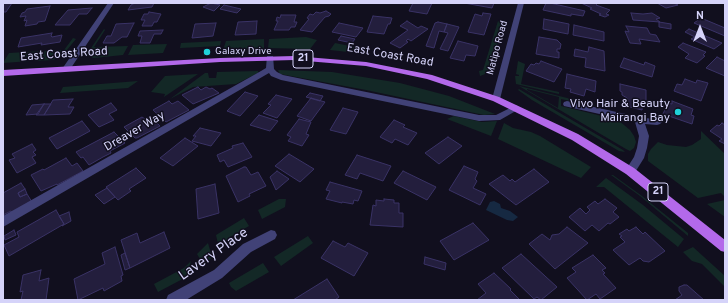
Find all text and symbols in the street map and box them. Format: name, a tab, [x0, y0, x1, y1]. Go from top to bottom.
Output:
north arrow	[680, 8, 720, 48]
text: N	[696, 9, 704, 23]
street label: Matipo Road	[485, 19, 511, 77]
street label: East Coast Road	[345, 41, 435, 71]
street label: East Coast Road	[20, 45, 108, 65]
place label: Galaxy Drive	[215, 46, 272, 58]
marker: Galaxy Drive	[202, 47, 212, 57]
road number: 21	[293, 50, 313, 68]
place label: Vivo Hair & Beauty Mairangi Bay	[570, 98, 670, 126]
marker: Vivo Hair & Beauty Mairangi Bay	[673, 107, 683, 117]
street label: Dreaver Way	[102, 109, 168, 155]
road number: 21	[648, 183, 668, 201]
street label: Lavery Place	[176, 225, 252, 285]

